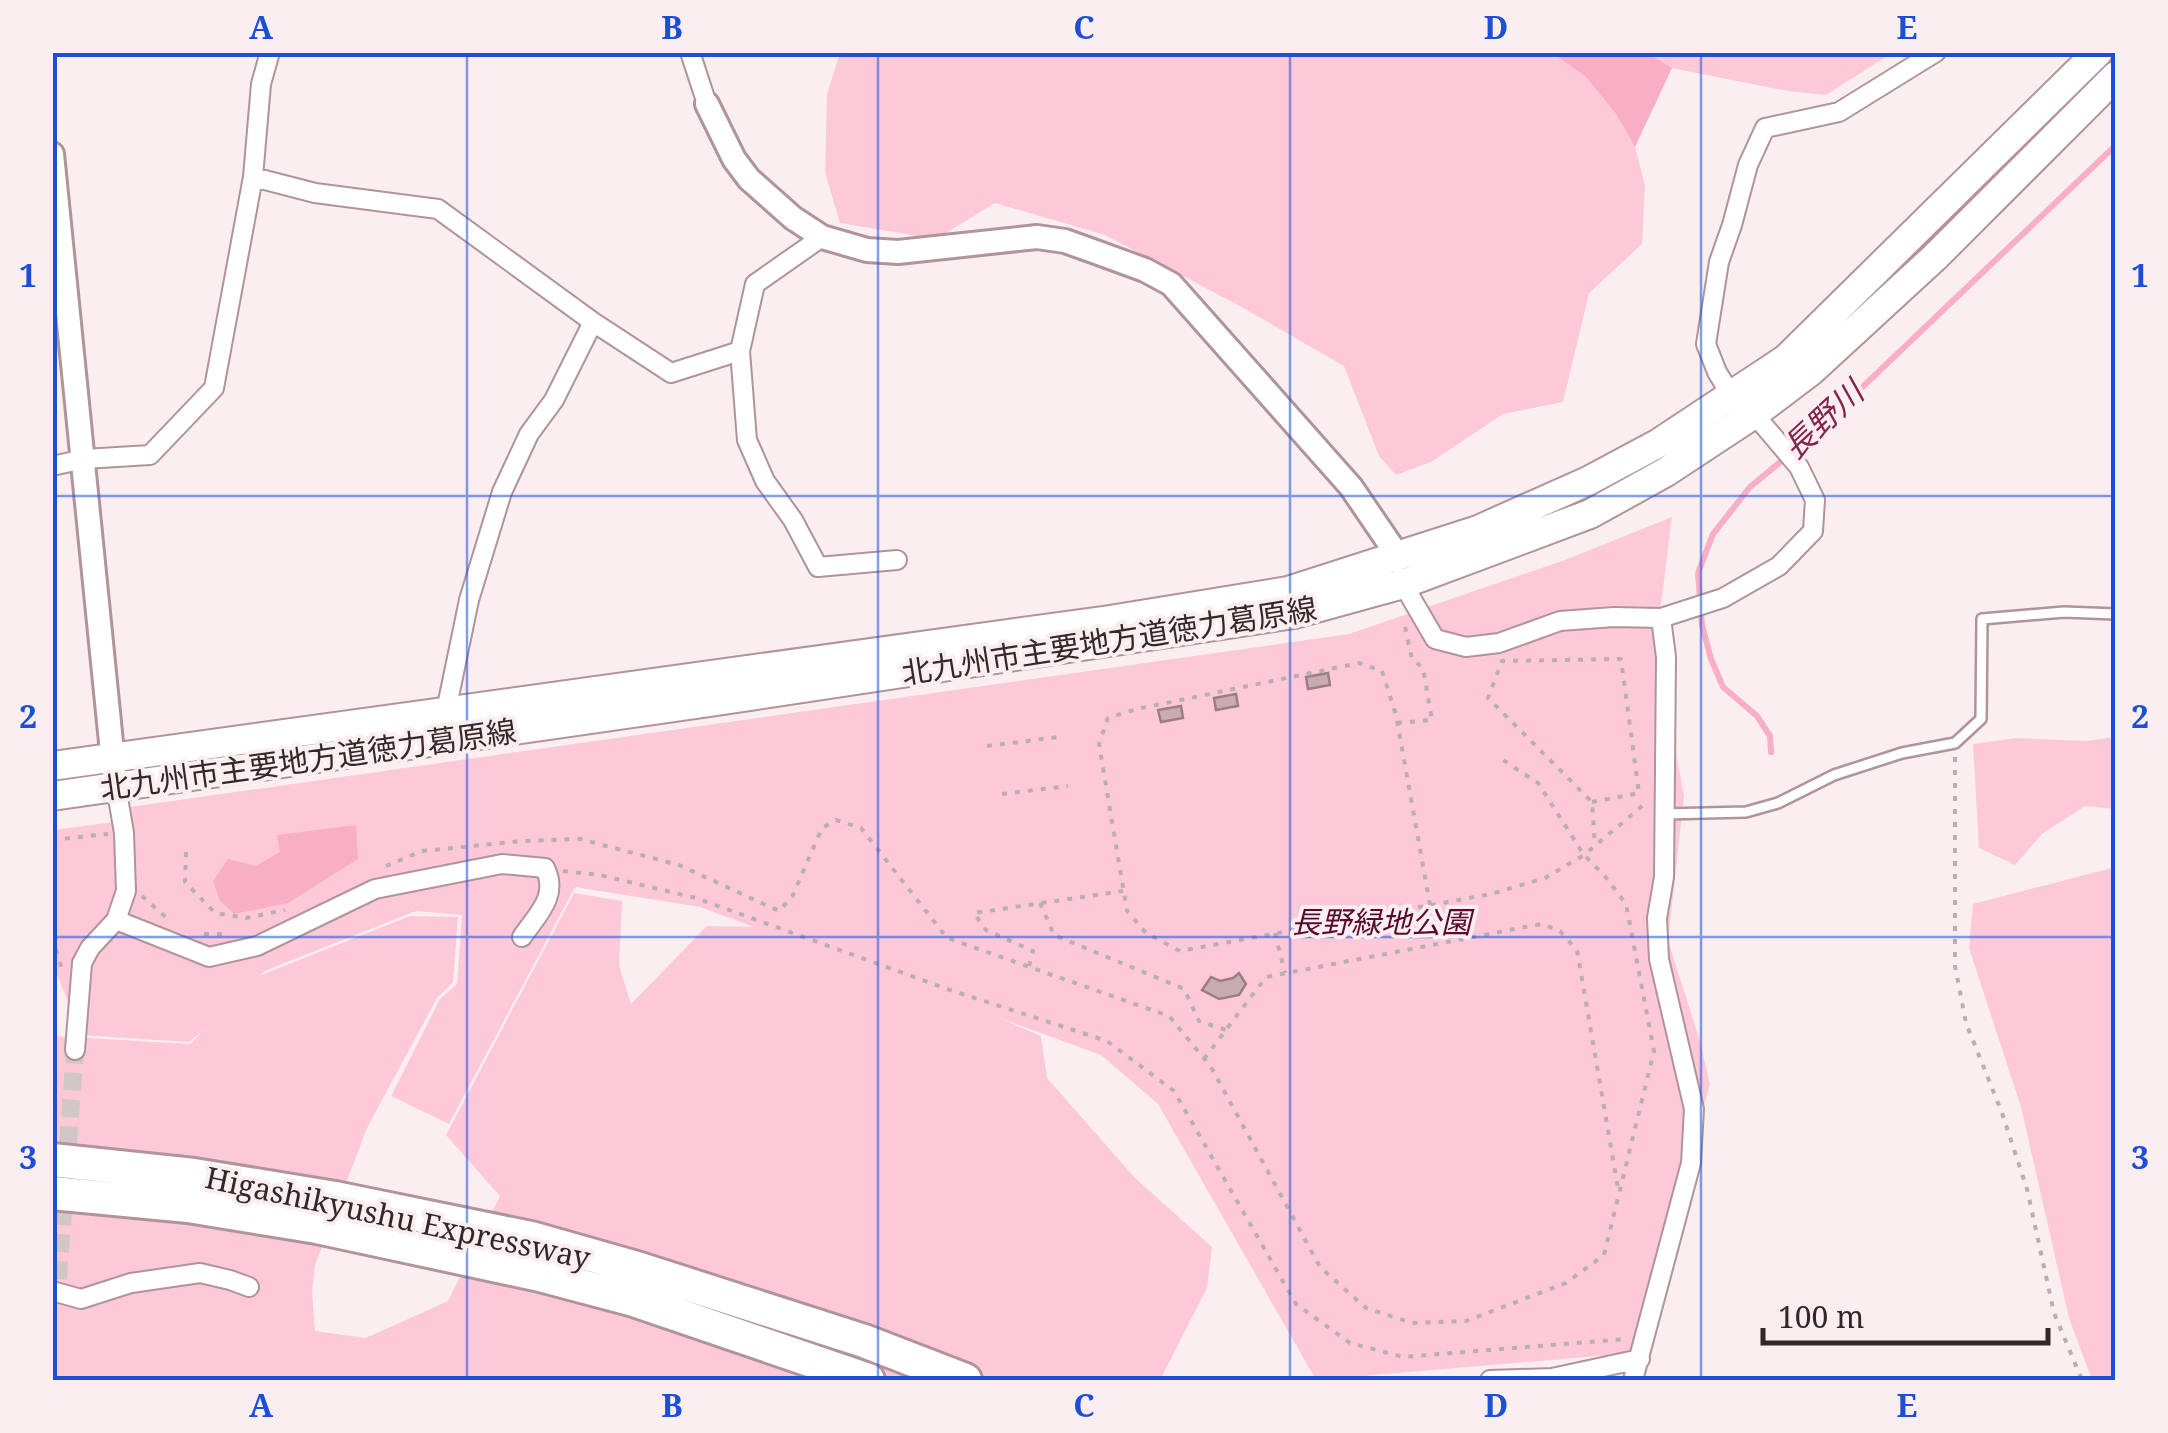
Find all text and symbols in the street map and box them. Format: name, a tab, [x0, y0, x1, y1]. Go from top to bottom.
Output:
text: A	[249, 5, 274, 48]
text: B	[661, 5, 683, 48]
text: C	[1073, 5, 1095, 48]
text: D	[1484, 5, 1508, 48]
text: E	[1897, 5, 1917, 48]
text: 1	[19, 253, 37, 296]
text: 1	[2131, 253, 2149, 296]
water label: 長野川	[1772, 368, 1874, 467]
street label: 北九州市主要地方道徳力葛原線	[898, 587, 1320, 693]
text: 2	[19, 694, 37, 737]
text: 2	[2131, 694, 2149, 737]
street label: 北九州市主要地方道徳力葛原線	[97, 709, 519, 809]
park label: 長野緑地公園	[1291, 901, 1475, 942]
text: 3	[19, 1135, 37, 1178]
text: 3	[2131, 1135, 2149, 1178]
street label: Higashikyushu Expressway	[202, 1156, 594, 1278]
scale bar	[1763, 1283, 2048, 1345]
text: 100 m	[1778, 1296, 1864, 1337]
text: A	[249, 1383, 274, 1426]
text: B	[661, 1383, 683, 1426]
text: C	[1073, 1383, 1095, 1426]
text: D	[1484, 1383, 1508, 1426]
text: E	[1897, 1383, 1917, 1426]

